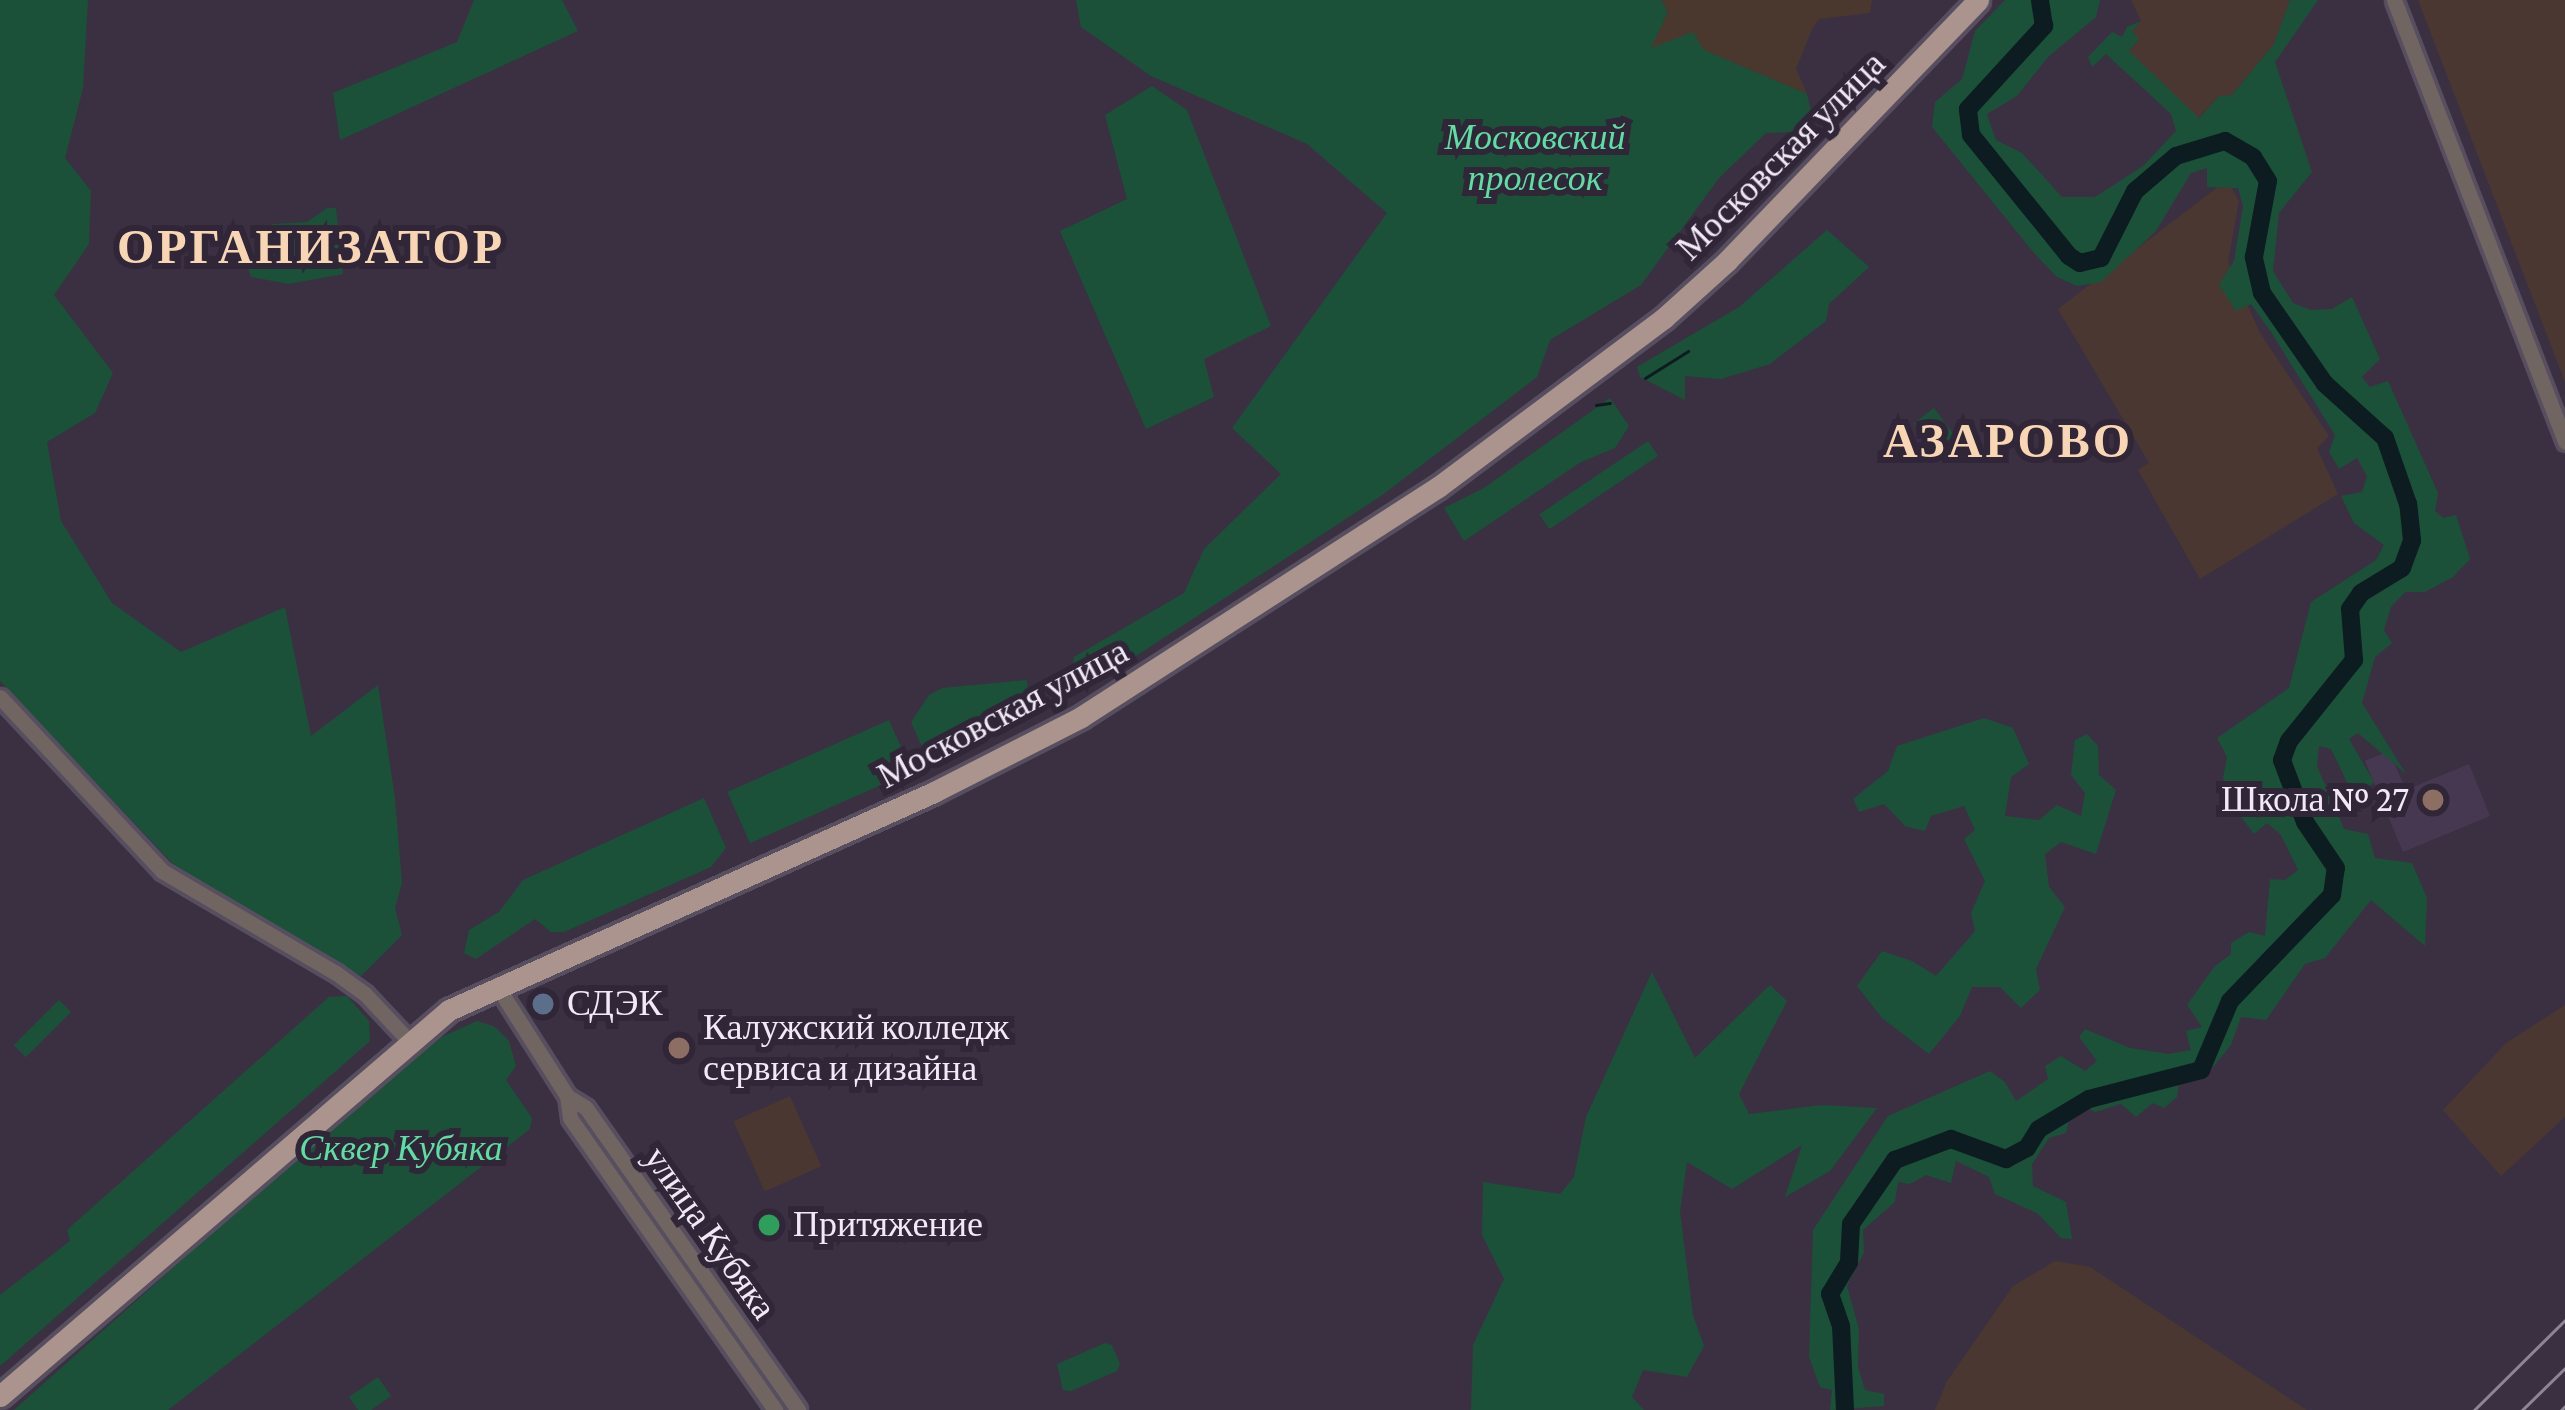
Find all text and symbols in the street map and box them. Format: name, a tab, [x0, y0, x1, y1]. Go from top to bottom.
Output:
street label: Московская улица	[1668, 43, 1894, 269]
park label: Московский пролесок	[1445, 115, 1625, 200]
district label: ОРГАНИЗАТОР	[117, 218, 505, 276]
district label: АЗАРОВО	[1883, 412, 2133, 470]
street label: Московская улица	[870, 630, 1136, 798]
place label: Школа № 27	[2221, 778, 2409, 822]
marker: Школа № 27	[2420, 787, 2446, 813]
place label: СДЭК	[567, 982, 662, 1026]
marker: СДЭК	[530, 991, 556, 1017]
place label: Калужский колледж сервиса и дизайна	[703, 1005, 1009, 1090]
marker: Калужский колледж сервиса и дизайна	[666, 1035, 692, 1061]
park label: Сквер Кубяка	[299, 1127, 503, 1171]
street label: улица Кубяка	[635, 1138, 785, 1328]
place label: Притяжение	[793, 1203, 983, 1247]
marker: Притяжение	[756, 1212, 782, 1238]

